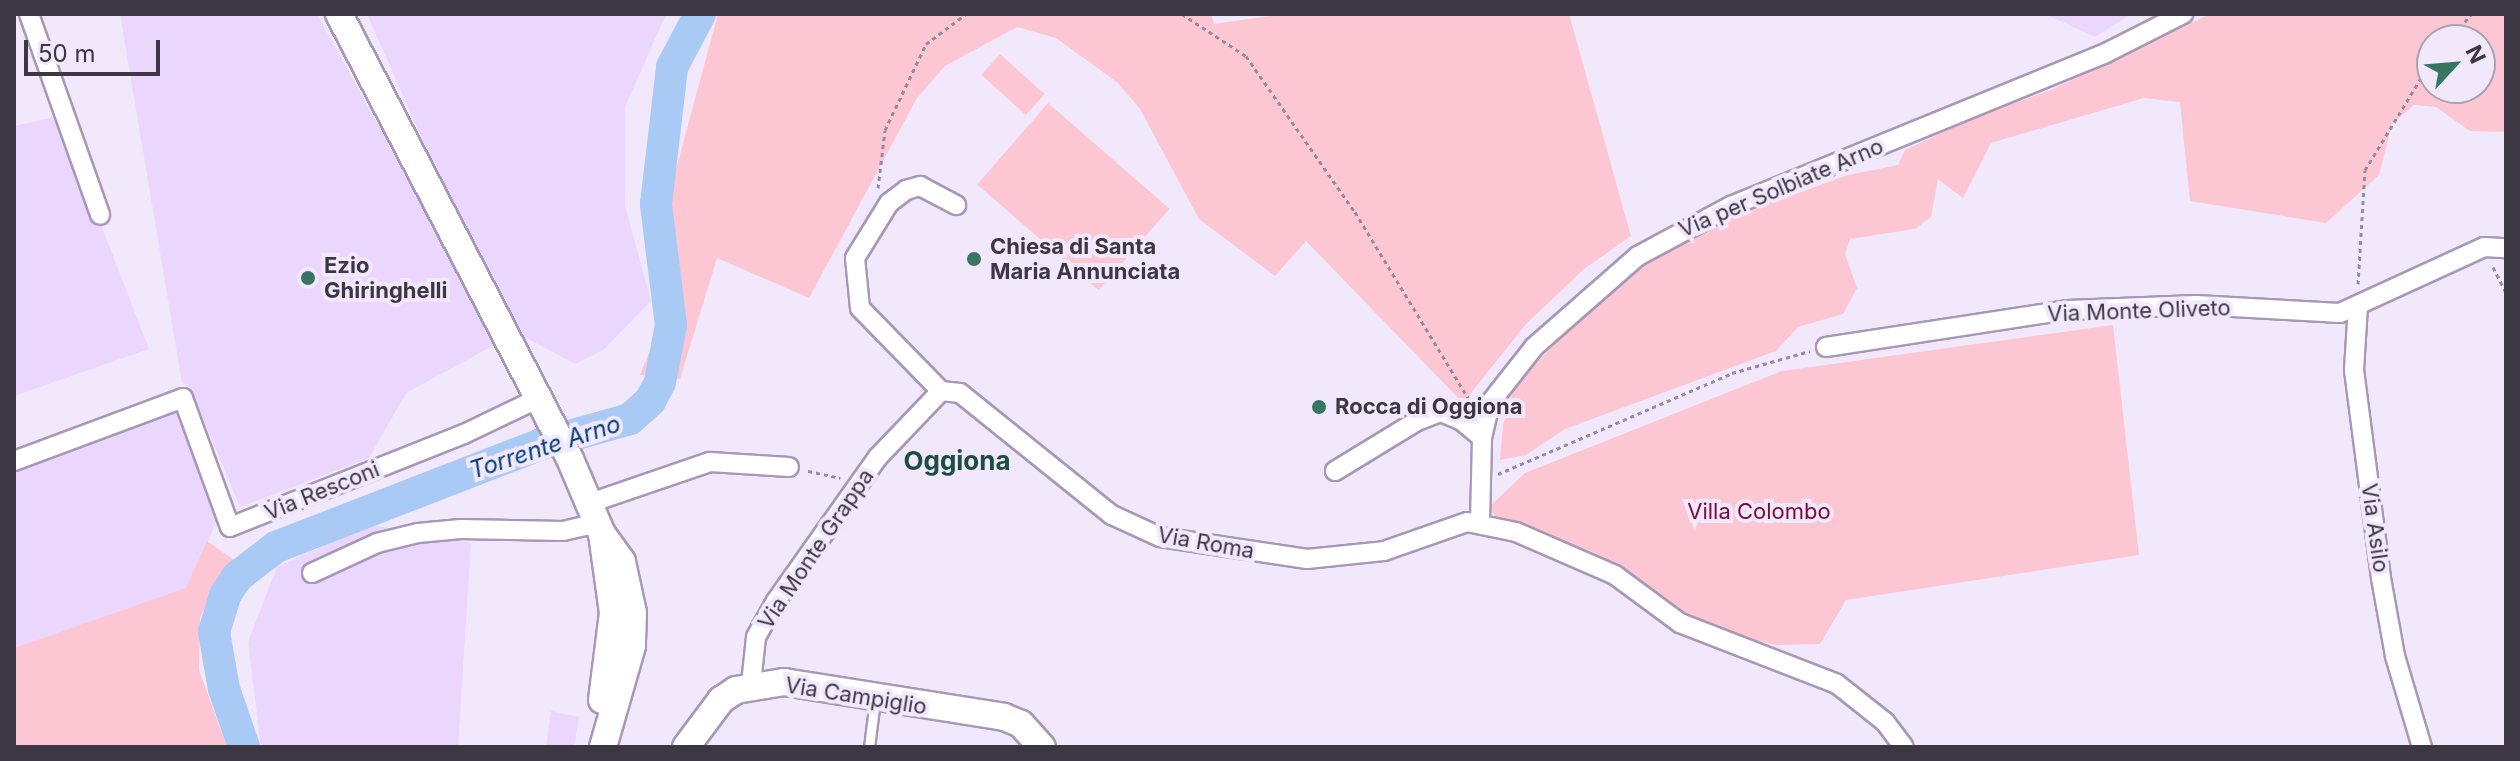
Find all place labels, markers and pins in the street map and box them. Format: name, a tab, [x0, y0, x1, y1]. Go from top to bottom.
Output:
place label: Chiesa di Santa Maria Annunciata	[990, 233, 1180, 284]
marker: Chiesa di Santa Maria Annunciata	[965, 250, 983, 268]
place label: Ezio Ghiringhelli	[324, 252, 448, 304]
marker: Ezio Ghiringhelli	[299, 269, 317, 287]
place label: Rocca di Oggiona	[1335, 394, 1522, 420]
marker: Rocca di Oggiona	[1310, 398, 1328, 416]

